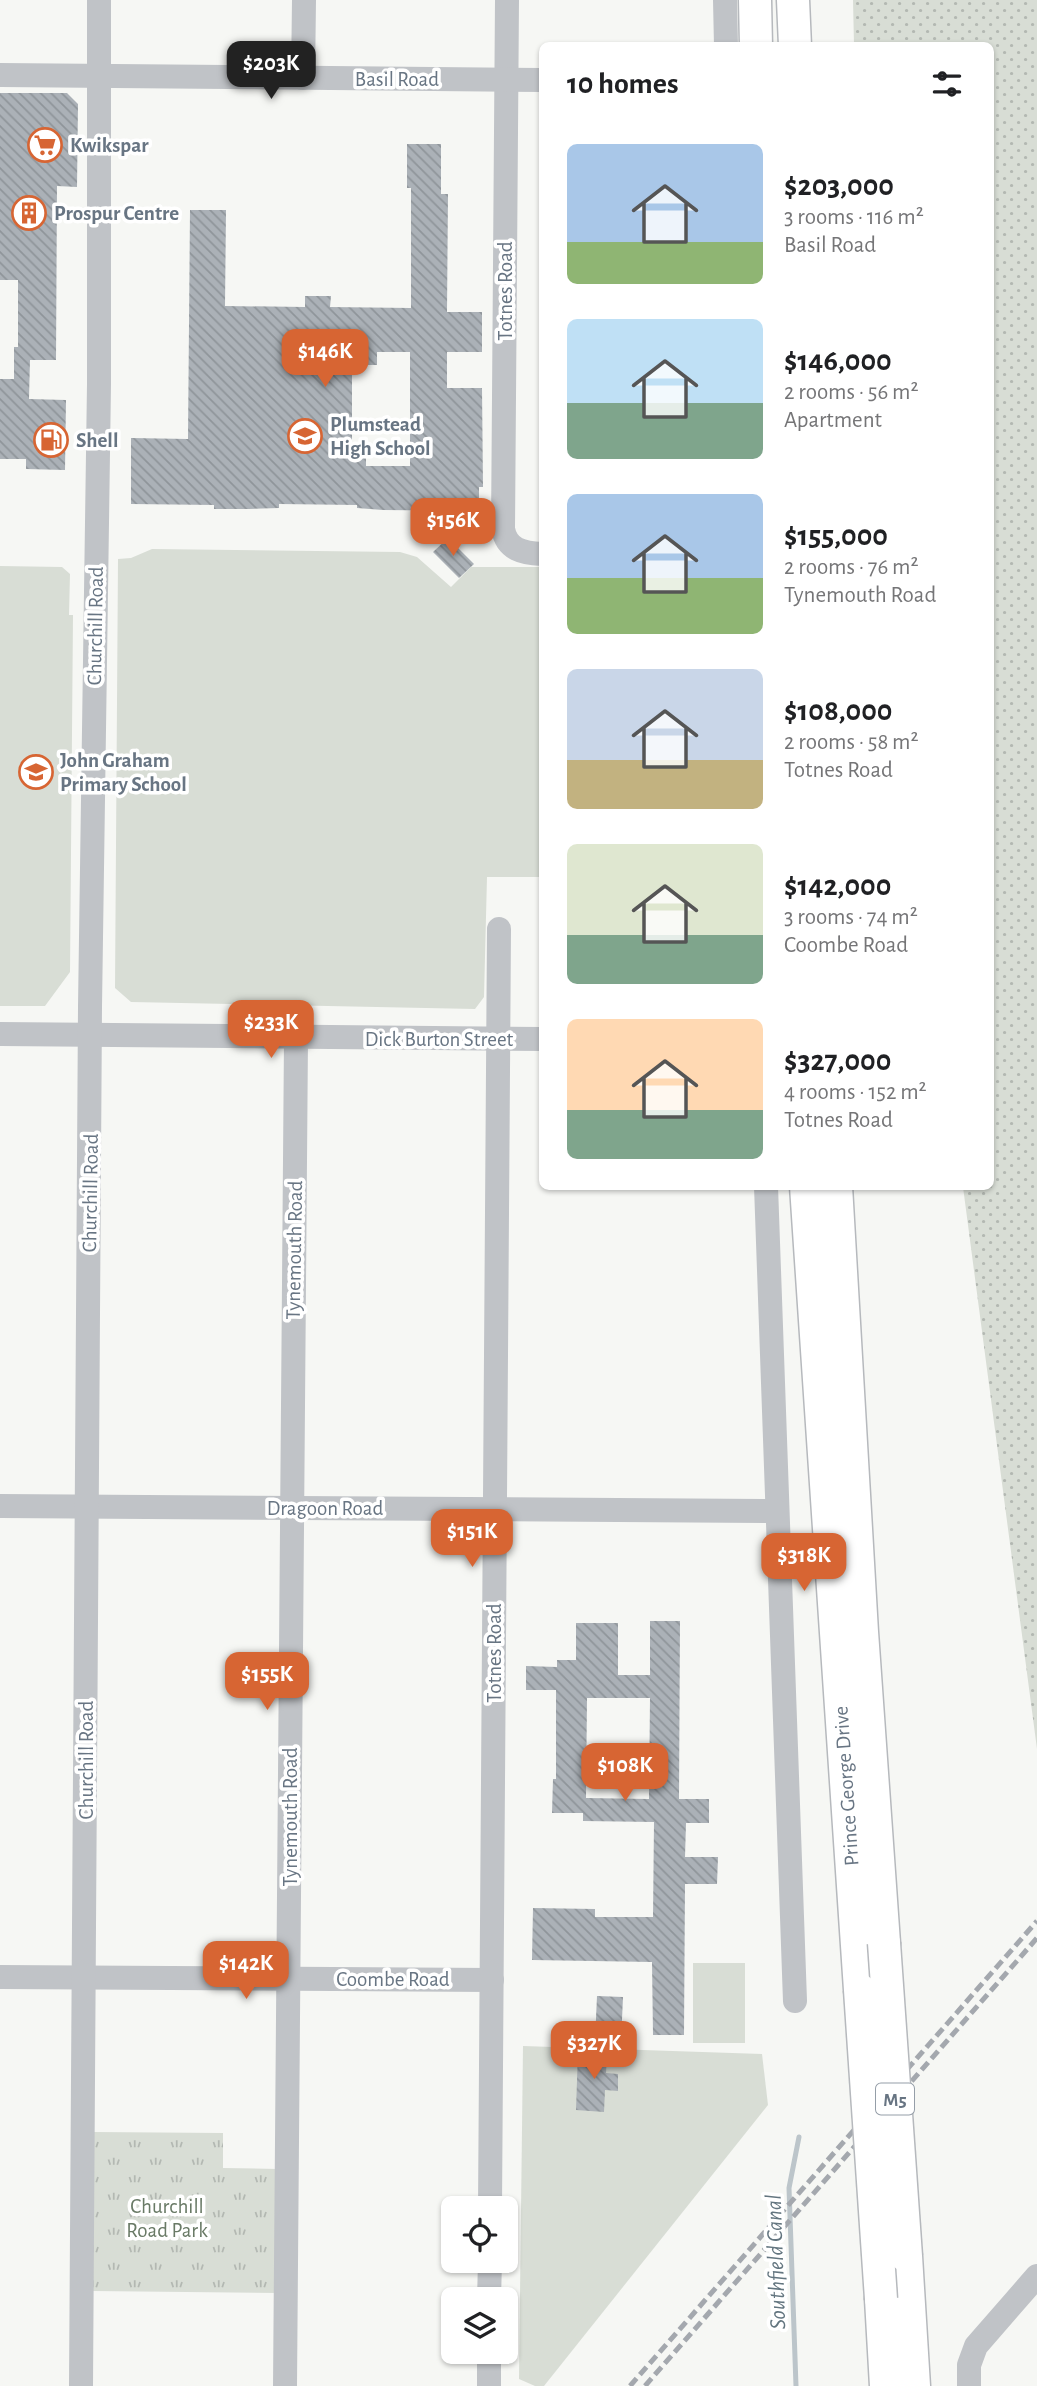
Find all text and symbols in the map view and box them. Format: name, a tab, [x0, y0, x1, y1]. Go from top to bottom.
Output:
pin: $203K	[222, 42, 320, 101]
text: $203K	[243, 52, 299, 75]
icon: filters	[928, 65, 966, 103]
street label: Basil Road	[355, 69, 439, 90]
text: 10 homes	[567, 69, 678, 99]
supermarket icon: Kwikspar	[26, 126, 64, 164]
place label: Kwikspar	[70, 135, 149, 156]
text: $203,000	[784, 171, 894, 201]
icon: home	[623, 172, 707, 256]
building icon: Prospur Centre	[10, 194, 48, 232]
place label: Prospur Centre	[54, 203, 179, 224]
text: 3 rooms · 116 m²	[784, 206, 924, 229]
text: Basil Road	[784, 234, 876, 257]
street label: Totnes Road	[495, 241, 516, 341]
pin: $146K	[276, 330, 374, 389]
text: $146K	[298, 340, 352, 363]
text: $146,000	[784, 346, 892, 376]
icon: home	[623, 347, 707, 431]
text: 2 rooms · 56 m²	[784, 381, 918, 404]
text: Apartment	[784, 409, 882, 432]
place label: Plumstead High School	[330, 414, 431, 459]
school or university icon: Plumstead High School	[286, 417, 324, 455]
fuel station icon: Shell	[32, 421, 70, 459]
place label: Shell	[76, 430, 118, 451]
pin: $156K	[404, 498, 502, 558]
text: $156K	[426, 509, 480, 532]
text: $155,000	[784, 521, 888, 551]
icon: home	[623, 522, 707, 606]
text: 2 rooms · 76 m²	[784, 556, 918, 579]
street label: Churchill Road	[84, 566, 107, 686]
text: Tynemouth Road	[784, 584, 936, 607]
text: $108,000	[784, 696, 892, 726]
icon: home	[623, 697, 707, 781]
text: 2 rooms · 58 m²	[784, 731, 919, 754]
place label: John Graham Primary School	[60, 750, 187, 795]
school or university icon: John Graham Primary School	[17, 753, 55, 791]
text: Totnes Road	[784, 759, 893, 782]
text: $142,000	[784, 871, 891, 901]
icon: home	[623, 872, 707, 956]
text: 3 rooms · 74 m²	[784, 906, 918, 929]
text: Coombe Road	[784, 934, 908, 957]
pin: $233K	[222, 1000, 320, 1060]
text: $233K	[244, 1011, 298, 1034]
street label: Dick Burton Street	[365, 1029, 514, 1050]
text: $327,000	[784, 1046, 891, 1076]
icon: home	[623, 1047, 707, 1131]
text: 4 rooms · 152 m²	[784, 1081, 927, 1104]
text: Totnes Road	[784, 1109, 893, 1132]
street label: Churchill Road	[79, 1133, 102, 1253]
street label: Tynemouth Road	[283, 1180, 306, 1320]
street label: Dragoon Road	[267, 1498, 383, 1519]
pin: $151K	[423, 1510, 521, 1569]
text: $151K	[447, 1520, 497, 1543]
pin: $318K	[755, 1534, 853, 1593]
text: $318K	[777, 1544, 831, 1567]
street label: Totnes Road	[484, 1603, 505, 1703]
pin: $155K	[218, 1652, 316, 1712]
text: $155K	[241, 1663, 293, 1686]
street label: Churchill Road	[76, 1700, 97, 1819]
street label: Prince George Drive	[830, 1705, 863, 1867]
pin: $108K	[576, 1744, 674, 1803]
street label: Tynemouth Road	[280, 1747, 301, 1887]
text: $108K	[597, 1754, 653, 1777]
pin: $142K	[197, 1941, 295, 2001]
text: $142K	[219, 1952, 273, 1975]
street label: Coombe Road	[336, 1969, 450, 1990]
pin: $327K	[545, 2022, 643, 2081]
text: $327K	[567, 2032, 621, 2055]
road number: M5	[876, 2084, 914, 2114]
water label: Southfield Canal	[763, 2194, 790, 2330]
park label: Churchill Road Park	[126, 2196, 208, 2241]
map controls	[441, 2196, 518, 2364]
button: locate	[441, 2196, 518, 2273]
button: layers	[441, 2287, 518, 2364]

